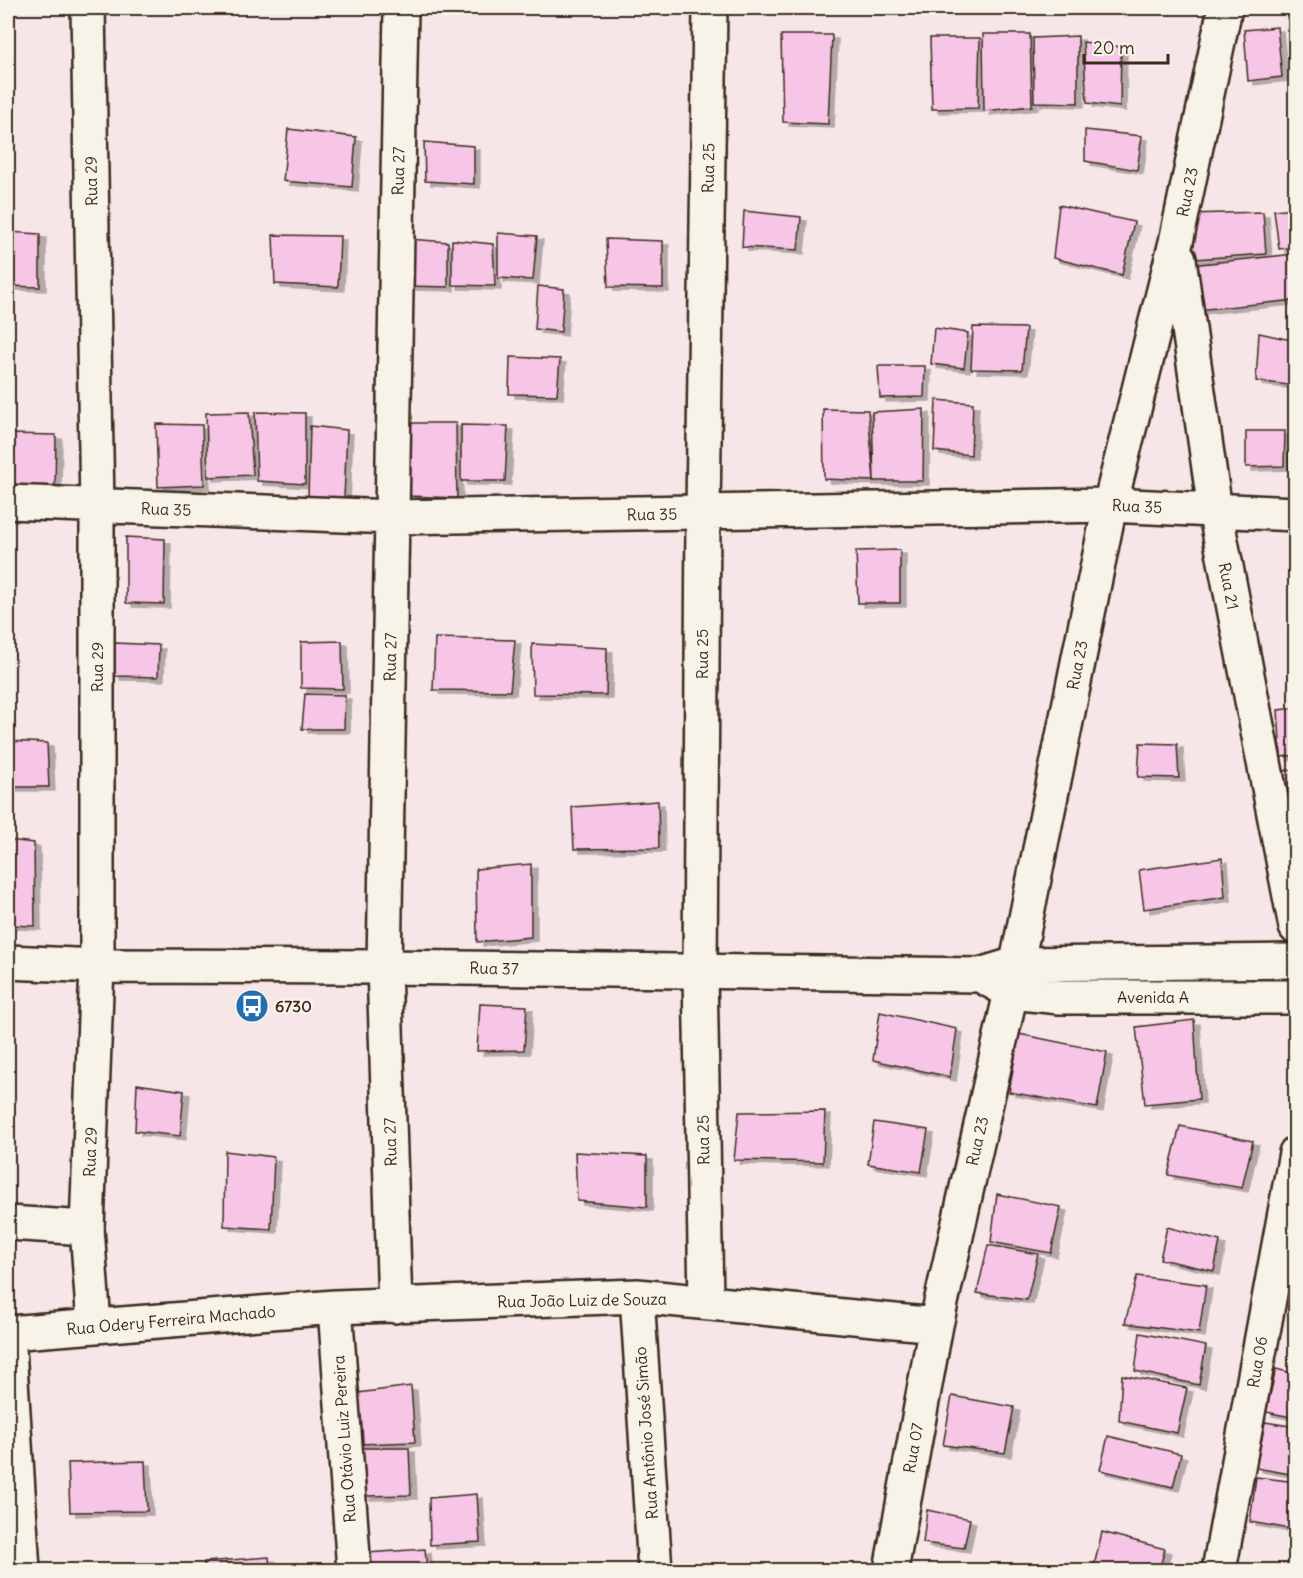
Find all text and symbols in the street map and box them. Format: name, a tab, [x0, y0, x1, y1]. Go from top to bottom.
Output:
scale bar	[1084, 27, 1168, 65]
text: 20 m	[1093, 36, 1135, 59]
street label: Rua 25	[698, 143, 718, 193]
street label: Rua 27	[388, 146, 408, 196]
street label: Rua 29	[81, 156, 101, 206]
street label: Rua 23	[1172, 165, 1202, 219]
street label: Rua 35	[1111, 495, 1163, 517]
street label: Rua 35	[140, 498, 192, 520]
street label: Rua 35	[627, 504, 677, 524]
street label: Rua 21	[1215, 561, 1243, 611]
street label: Rua 25	[692, 629, 712, 679]
street label: Rua 27	[380, 632, 400, 682]
street label: Rua 23	[1062, 638, 1092, 692]
street label: Rua 29	[87, 642, 107, 692]
street label: Rua 37	[469, 958, 519, 978]
street label: Avenida A	[1117, 987, 1189, 1007]
bus stop icon: 6730	[234, 988, 270, 1024]
place label: 6730	[275, 996, 312, 1016]
street label: Rua 23	[962, 1114, 992, 1168]
street label: Rua 25	[693, 1115, 713, 1165]
street label: Rua 27	[379, 1117, 401, 1167]
street label: Rua 29	[79, 1127, 101, 1177]
street label: Rua João Luiz de Souza	[497, 1289, 667, 1311]
street label: Rua Odery Ferreira Machado	[66, 1301, 276, 1339]
street label: Rua 06	[1243, 1335, 1271, 1389]
street label: Rua Antônio José Simão	[630, 1346, 662, 1520]
street label: Rua Otávio Luiz Pereira	[328, 1355, 360, 1523]
street label: Rua 07	[899, 1421, 927, 1475]

